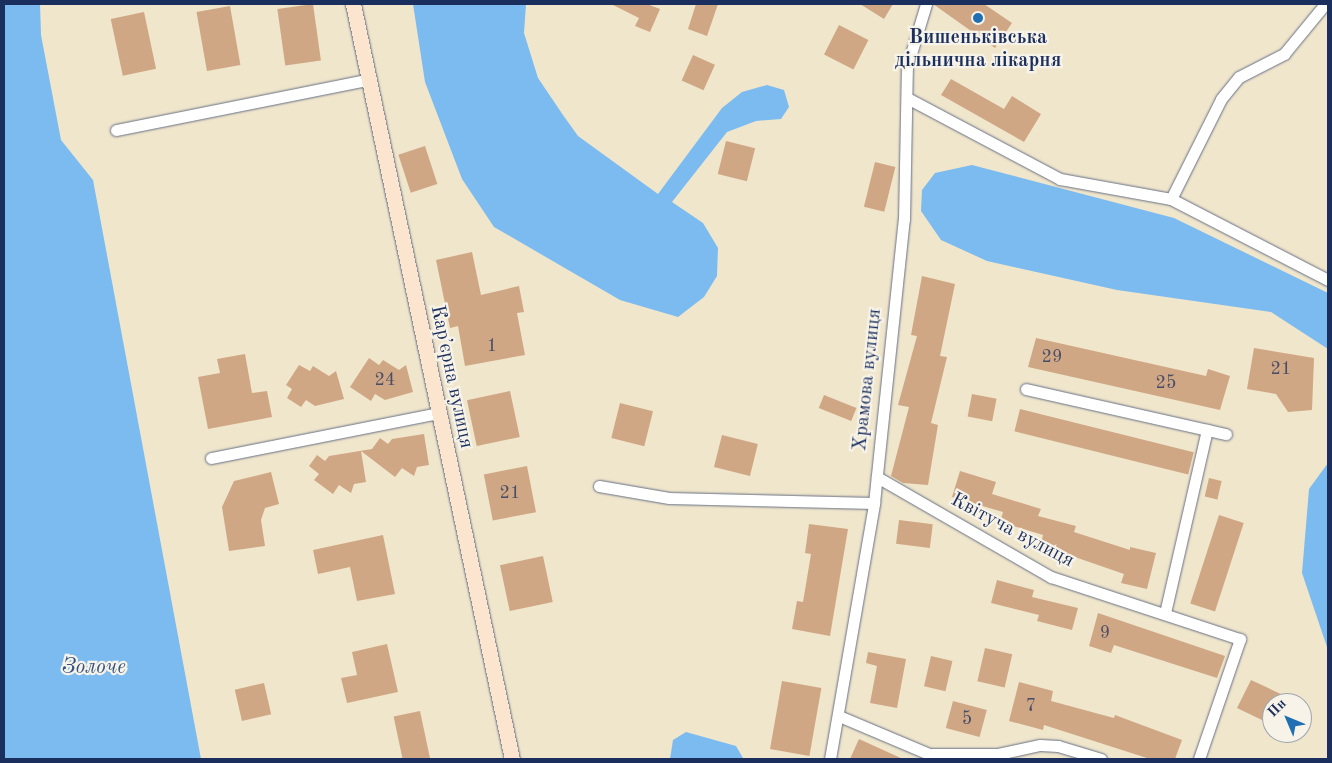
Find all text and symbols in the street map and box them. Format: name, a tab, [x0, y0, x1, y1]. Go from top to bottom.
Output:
marker: Вишеньківська дільнична лікарня	[971, 11, 985, 25]
place label: Вишеньківська дільнична лікарня	[895, 27, 1061, 74]
street label: Карʼєрна вулиця	[424, 303, 478, 451]
street label: Храмова вулиця	[849, 308, 887, 452]
house number: 1	[487, 335, 497, 357]
house number: 29	[1042, 346, 1062, 368]
house number: 21	[1271, 358, 1291, 380]
house number: 24	[375, 369, 395, 391]
house number: 25	[1156, 372, 1176, 394]
house number: 21	[500, 482, 520, 504]
street label: Квітуча вулиця	[946, 488, 1078, 574]
house number: 9	[1100, 622, 1110, 644]
water label: Золоче	[62, 655, 126, 681]
north arrow	[1262, 693, 1312, 743]
house number: 7	[1026, 695, 1036, 717]
text: Пн	[1265, 696, 1289, 720]
house number: 5	[962, 708, 972, 730]

